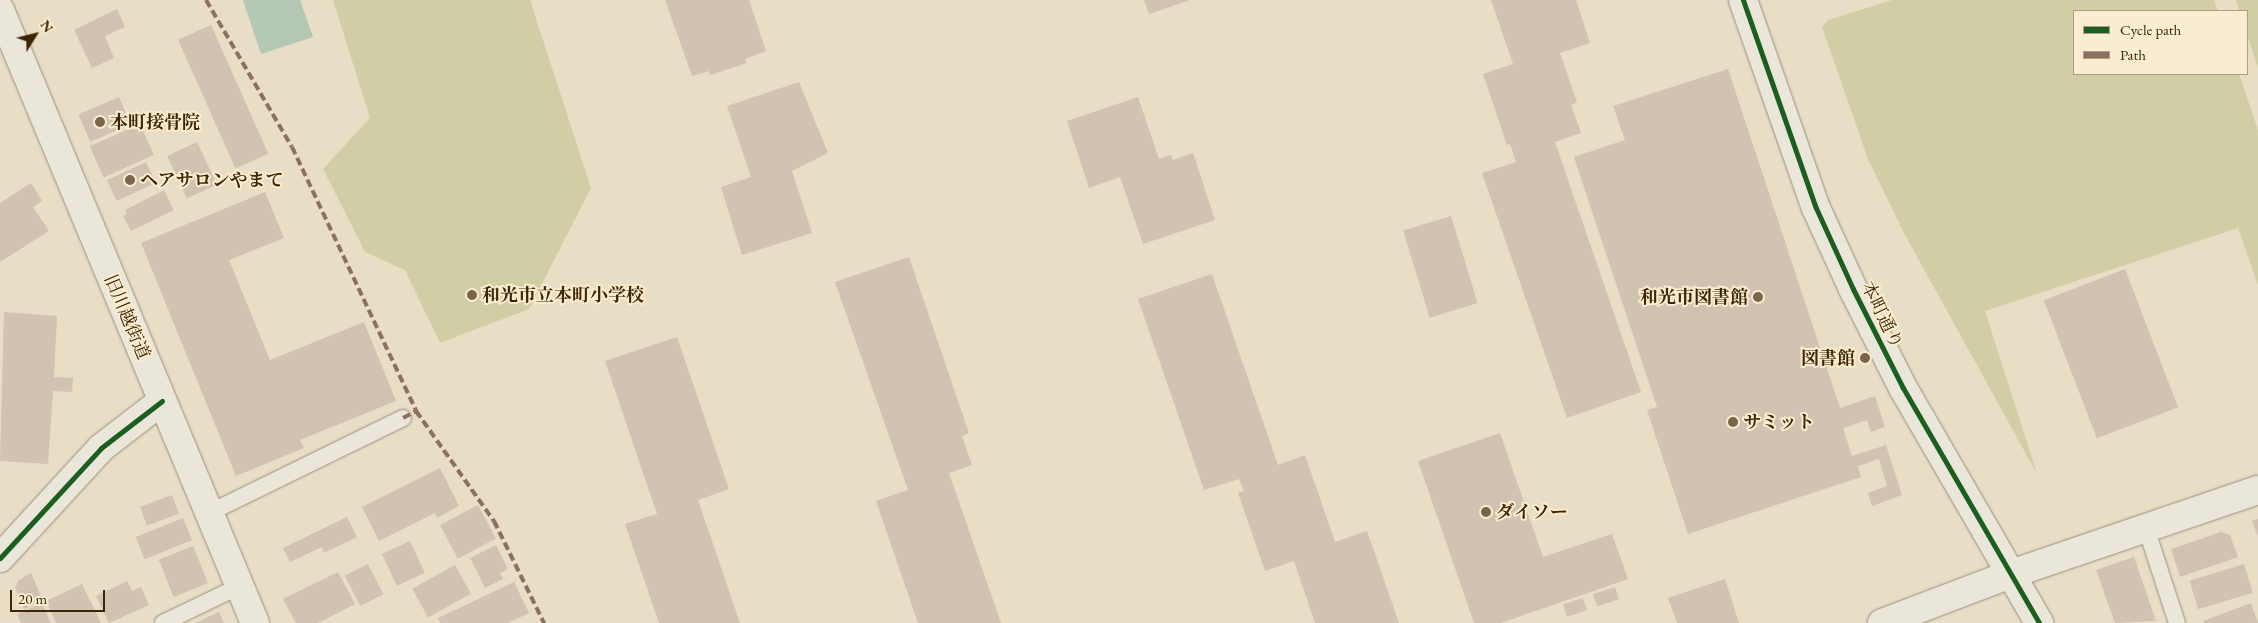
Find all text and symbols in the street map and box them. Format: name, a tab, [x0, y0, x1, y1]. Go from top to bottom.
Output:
north arrow	[10, 10, 60, 60]
legend	[2073, 10, 2248, 75]
text: N	[37, 16, 58, 36]
text: Cycle path	[2120, 20, 2181, 39]
text: Path	[2120, 45, 2146, 64]
place label: 本町接骨院	[110, 111, 200, 133]
marker: 本町接骨院	[94, 116, 106, 128]
place label: ヘアサロンやまて	[140, 169, 284, 191]
marker: ヘアサロンやまて	[124, 174, 136, 186]
street label: 旧川越街道	[99, 271, 155, 363]
street label: 本町通り	[1857, 278, 1907, 352]
place label: 和光市立本町小学校	[482, 284, 644, 306]
place label: 和光市図書館	[1640, 286, 1748, 308]
marker: 和光市立本町小学校	[466, 289, 478, 301]
marker: 和光市図書館	[1752, 291, 1764, 303]
place label: 図書館	[1801, 347, 1855, 369]
marker: 図書館	[1859, 352, 1871, 364]
place label: サミット	[1743, 411, 1815, 433]
marker: サミット	[1727, 416, 1739, 428]
place label: ダイソー	[1496, 501, 1568, 523]
marker: ダイソー	[1480, 506, 1492, 518]
scale bar	[12, 580, 108, 612]
text: 20 m	[18, 589, 47, 608]

